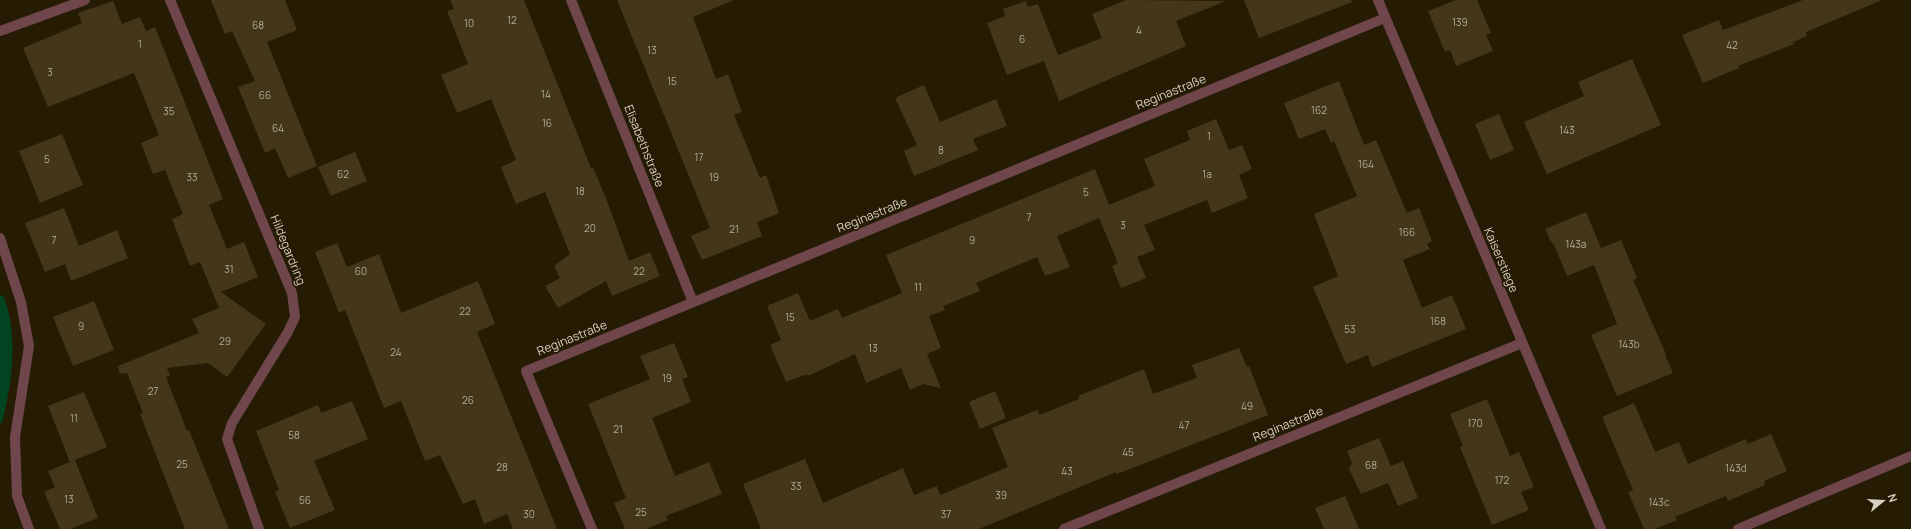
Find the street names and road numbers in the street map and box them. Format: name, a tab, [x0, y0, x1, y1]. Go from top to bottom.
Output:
street label: Reginastraße	[1133, 70, 1208, 113]
street label: Elisabethstraße	[620, 102, 669, 190]
street label: Reginastraße	[834, 193, 909, 236]
street label: Hildegardring	[267, 212, 310, 287]
street label: Kaiserstiege	[1480, 225, 1523, 295]
street label: Reginastraße	[534, 316, 609, 359]
street label: Reginastraße	[1250, 402, 1325, 445]

